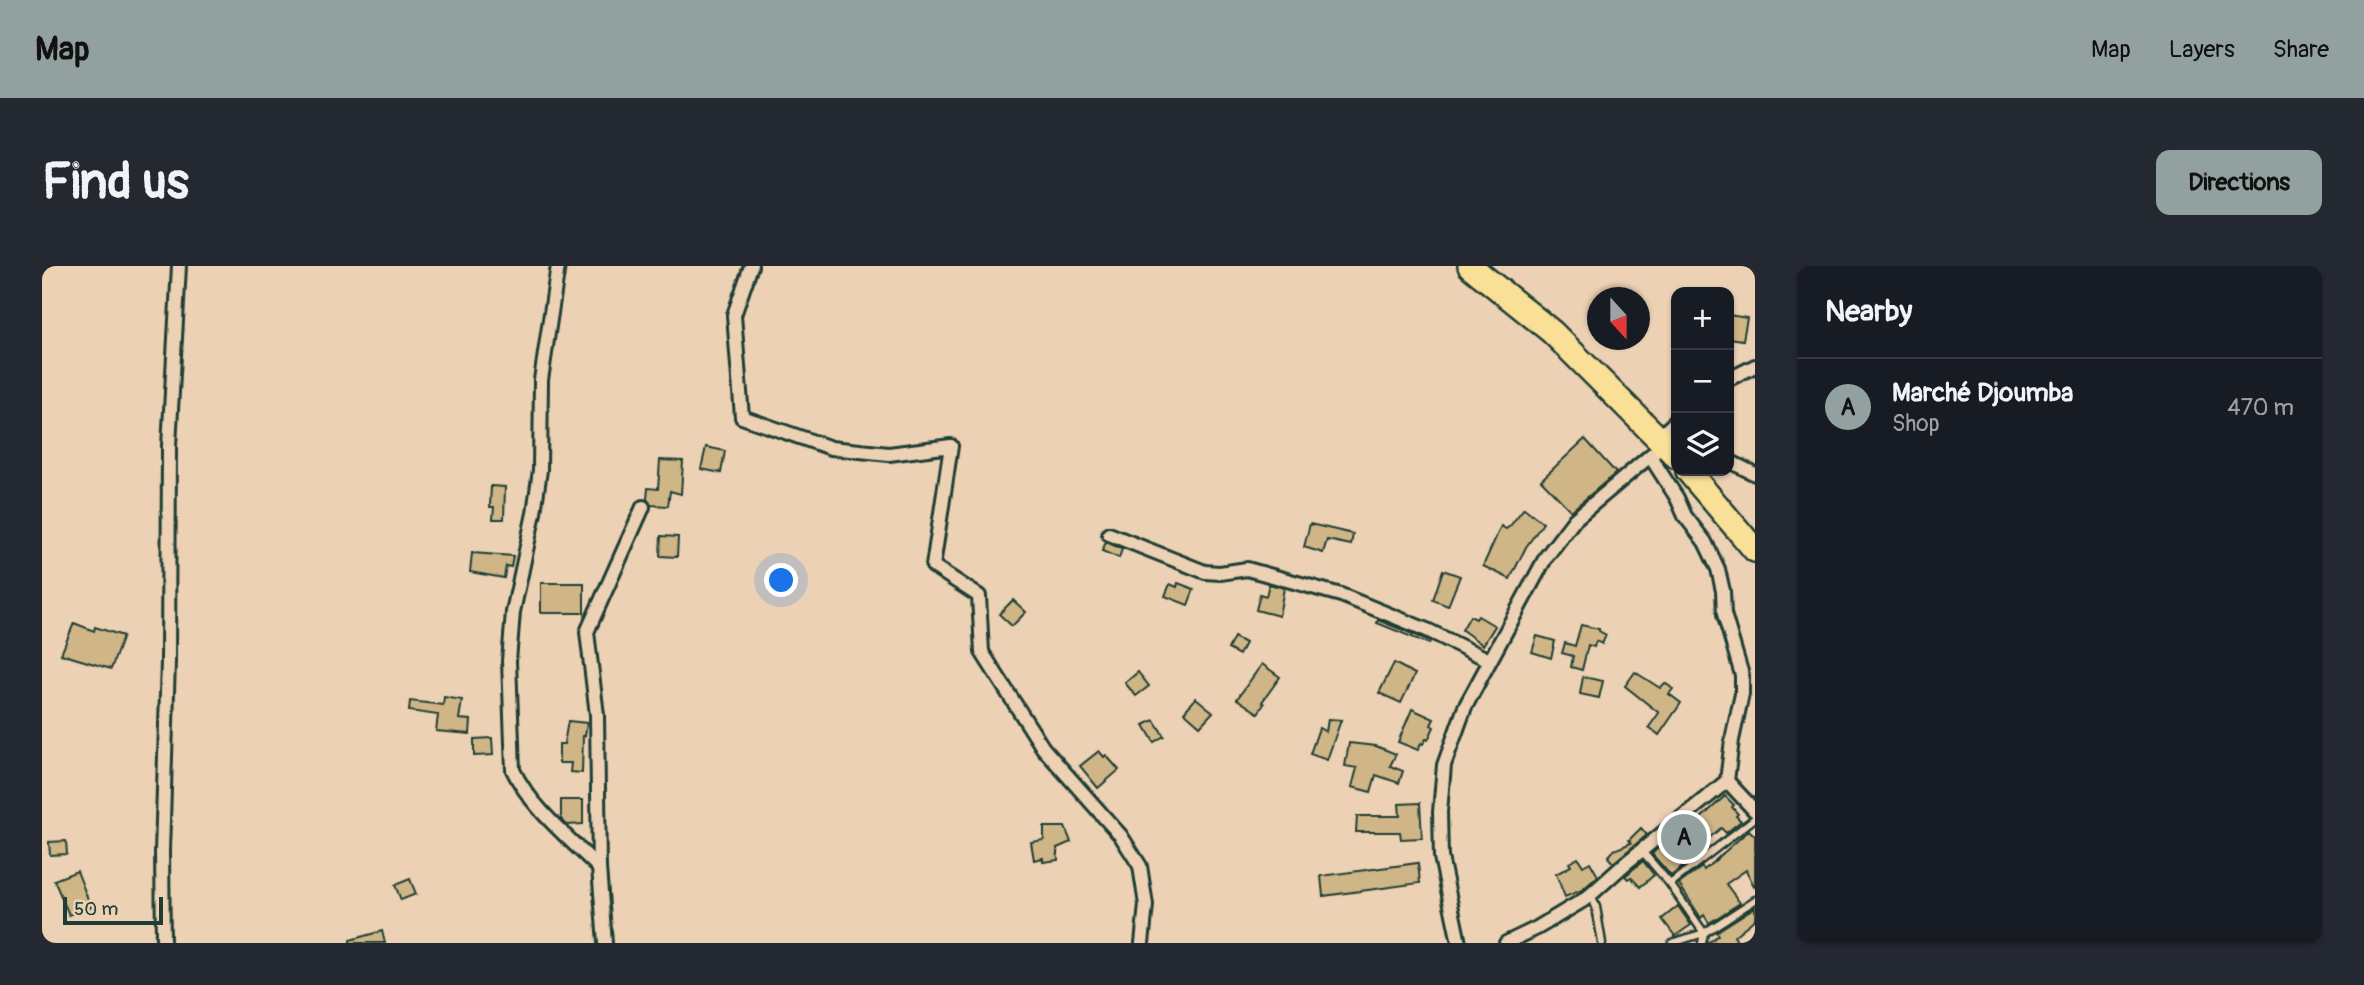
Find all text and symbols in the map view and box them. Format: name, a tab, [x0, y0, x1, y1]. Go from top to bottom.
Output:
text: Map	[35, 29, 90, 70]
text: Map	[2091, 35, 2131, 64]
text: Layers	[2169, 35, 2235, 64]
text: Share	[2273, 35, 2329, 64]
button: Directions	[2156, 150, 2322, 215]
text: Find us	[42, 152, 189, 213]
north arrow	[1587, 287, 1650, 350]
map controls	[1671, 287, 1734, 476]
button: +	[1671, 287, 1734, 350]
text: Nearby	[1825, 293, 1912, 330]
button: −	[1671, 350, 1734, 413]
text: Marché Djoumba	[1892, 377, 2073, 409]
text: A	[1841, 393, 1855, 422]
text: 470 m	[2227, 393, 2294, 422]
text: Shop	[1892, 409, 1940, 438]
button: layers	[1671, 413, 1734, 476]
your location	[764, 563, 798, 597]
pin: A	[1661, 811, 1707, 863]
scale bar	[63, 894, 163, 926]
text: 50 m	[74, 897, 118, 921]

